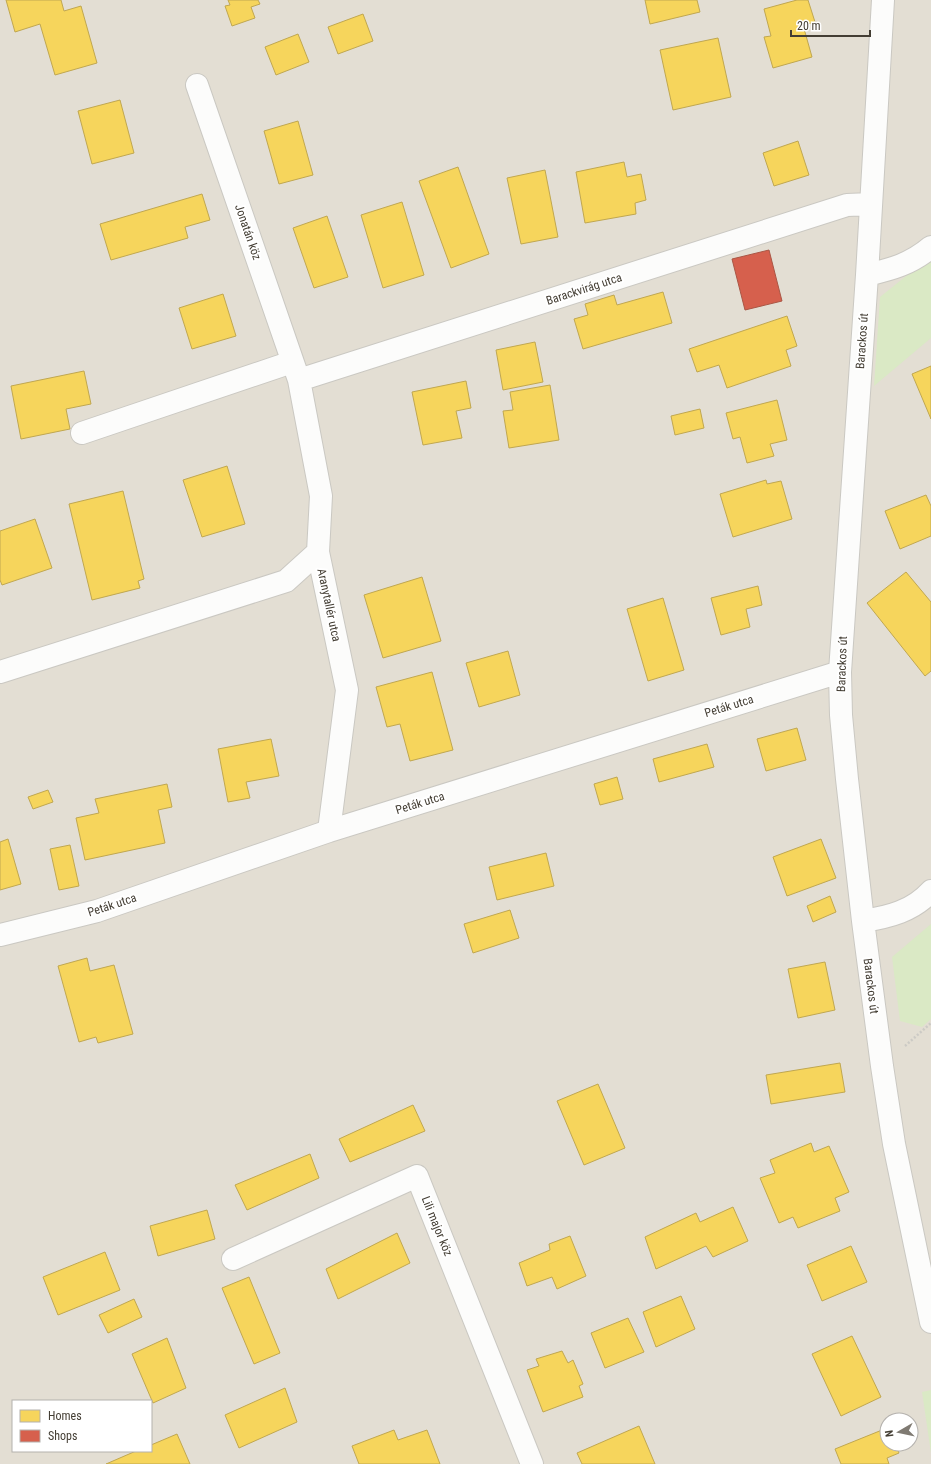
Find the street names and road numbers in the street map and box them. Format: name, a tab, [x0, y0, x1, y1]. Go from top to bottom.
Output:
street label: Jonatán köz	[232, 202, 264, 262]
street label: Barackvirág utca	[544, 270, 624, 308]
street label: Barackos út	[853, 312, 871, 369]
street label: Aranytallér utca	[314, 567, 344, 643]
street label: Barackos út	[834, 635, 850, 692]
street label: Peták utca	[703, 692, 755, 720]
street label: Peták utca	[394, 789, 446, 817]
street label: Peták utca	[86, 890, 138, 919]
street label: Barackos út	[861, 957, 881, 1015]
street label: Lili major köz	[419, 1194, 455, 1258]

